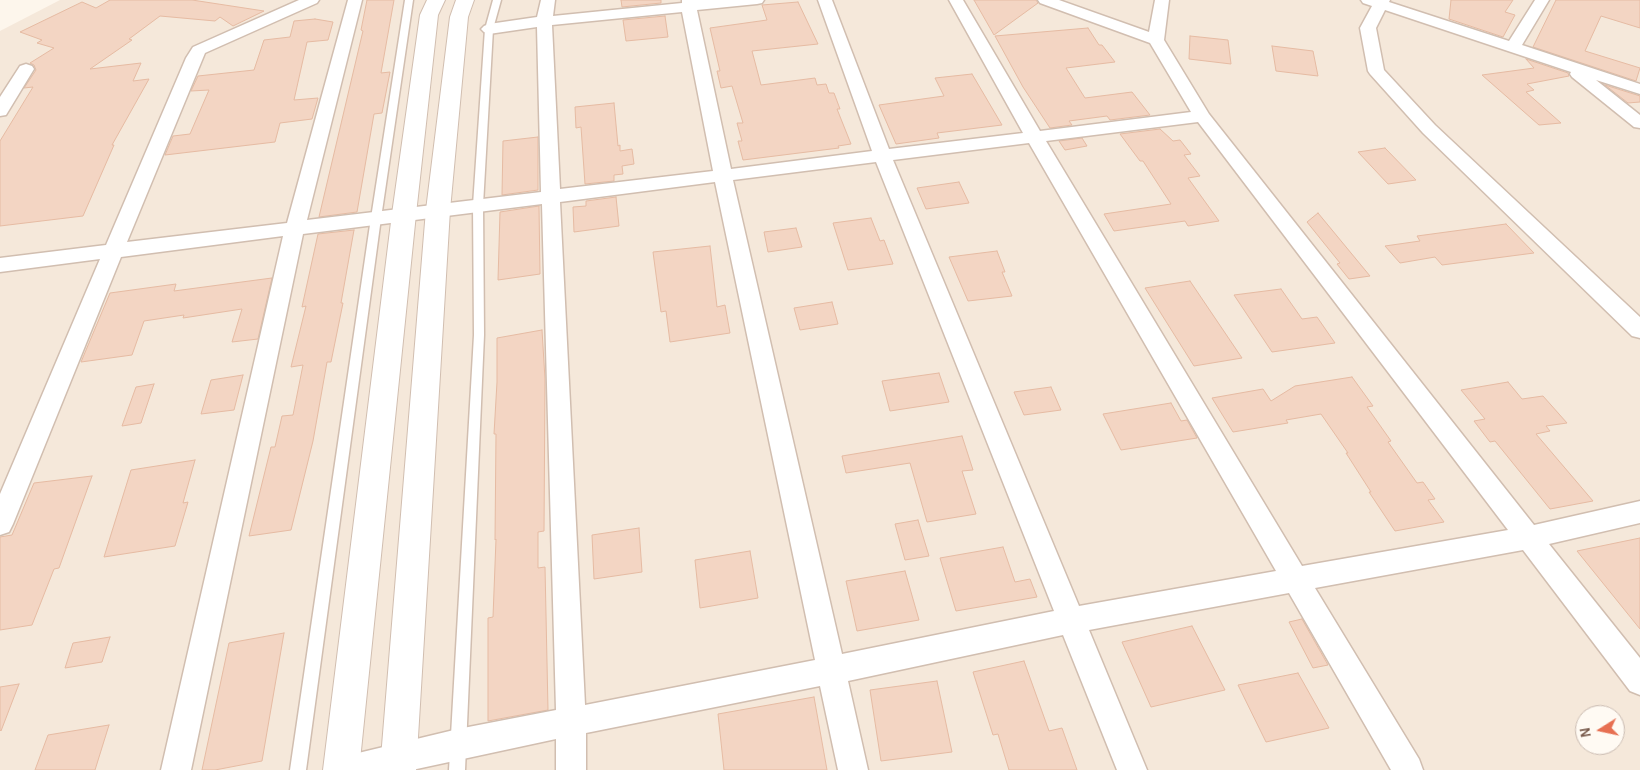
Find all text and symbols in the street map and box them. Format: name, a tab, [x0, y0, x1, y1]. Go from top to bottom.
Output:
north arrow	[1575, 705, 1625, 755]
text: N	[1578, 726, 1594, 738]

